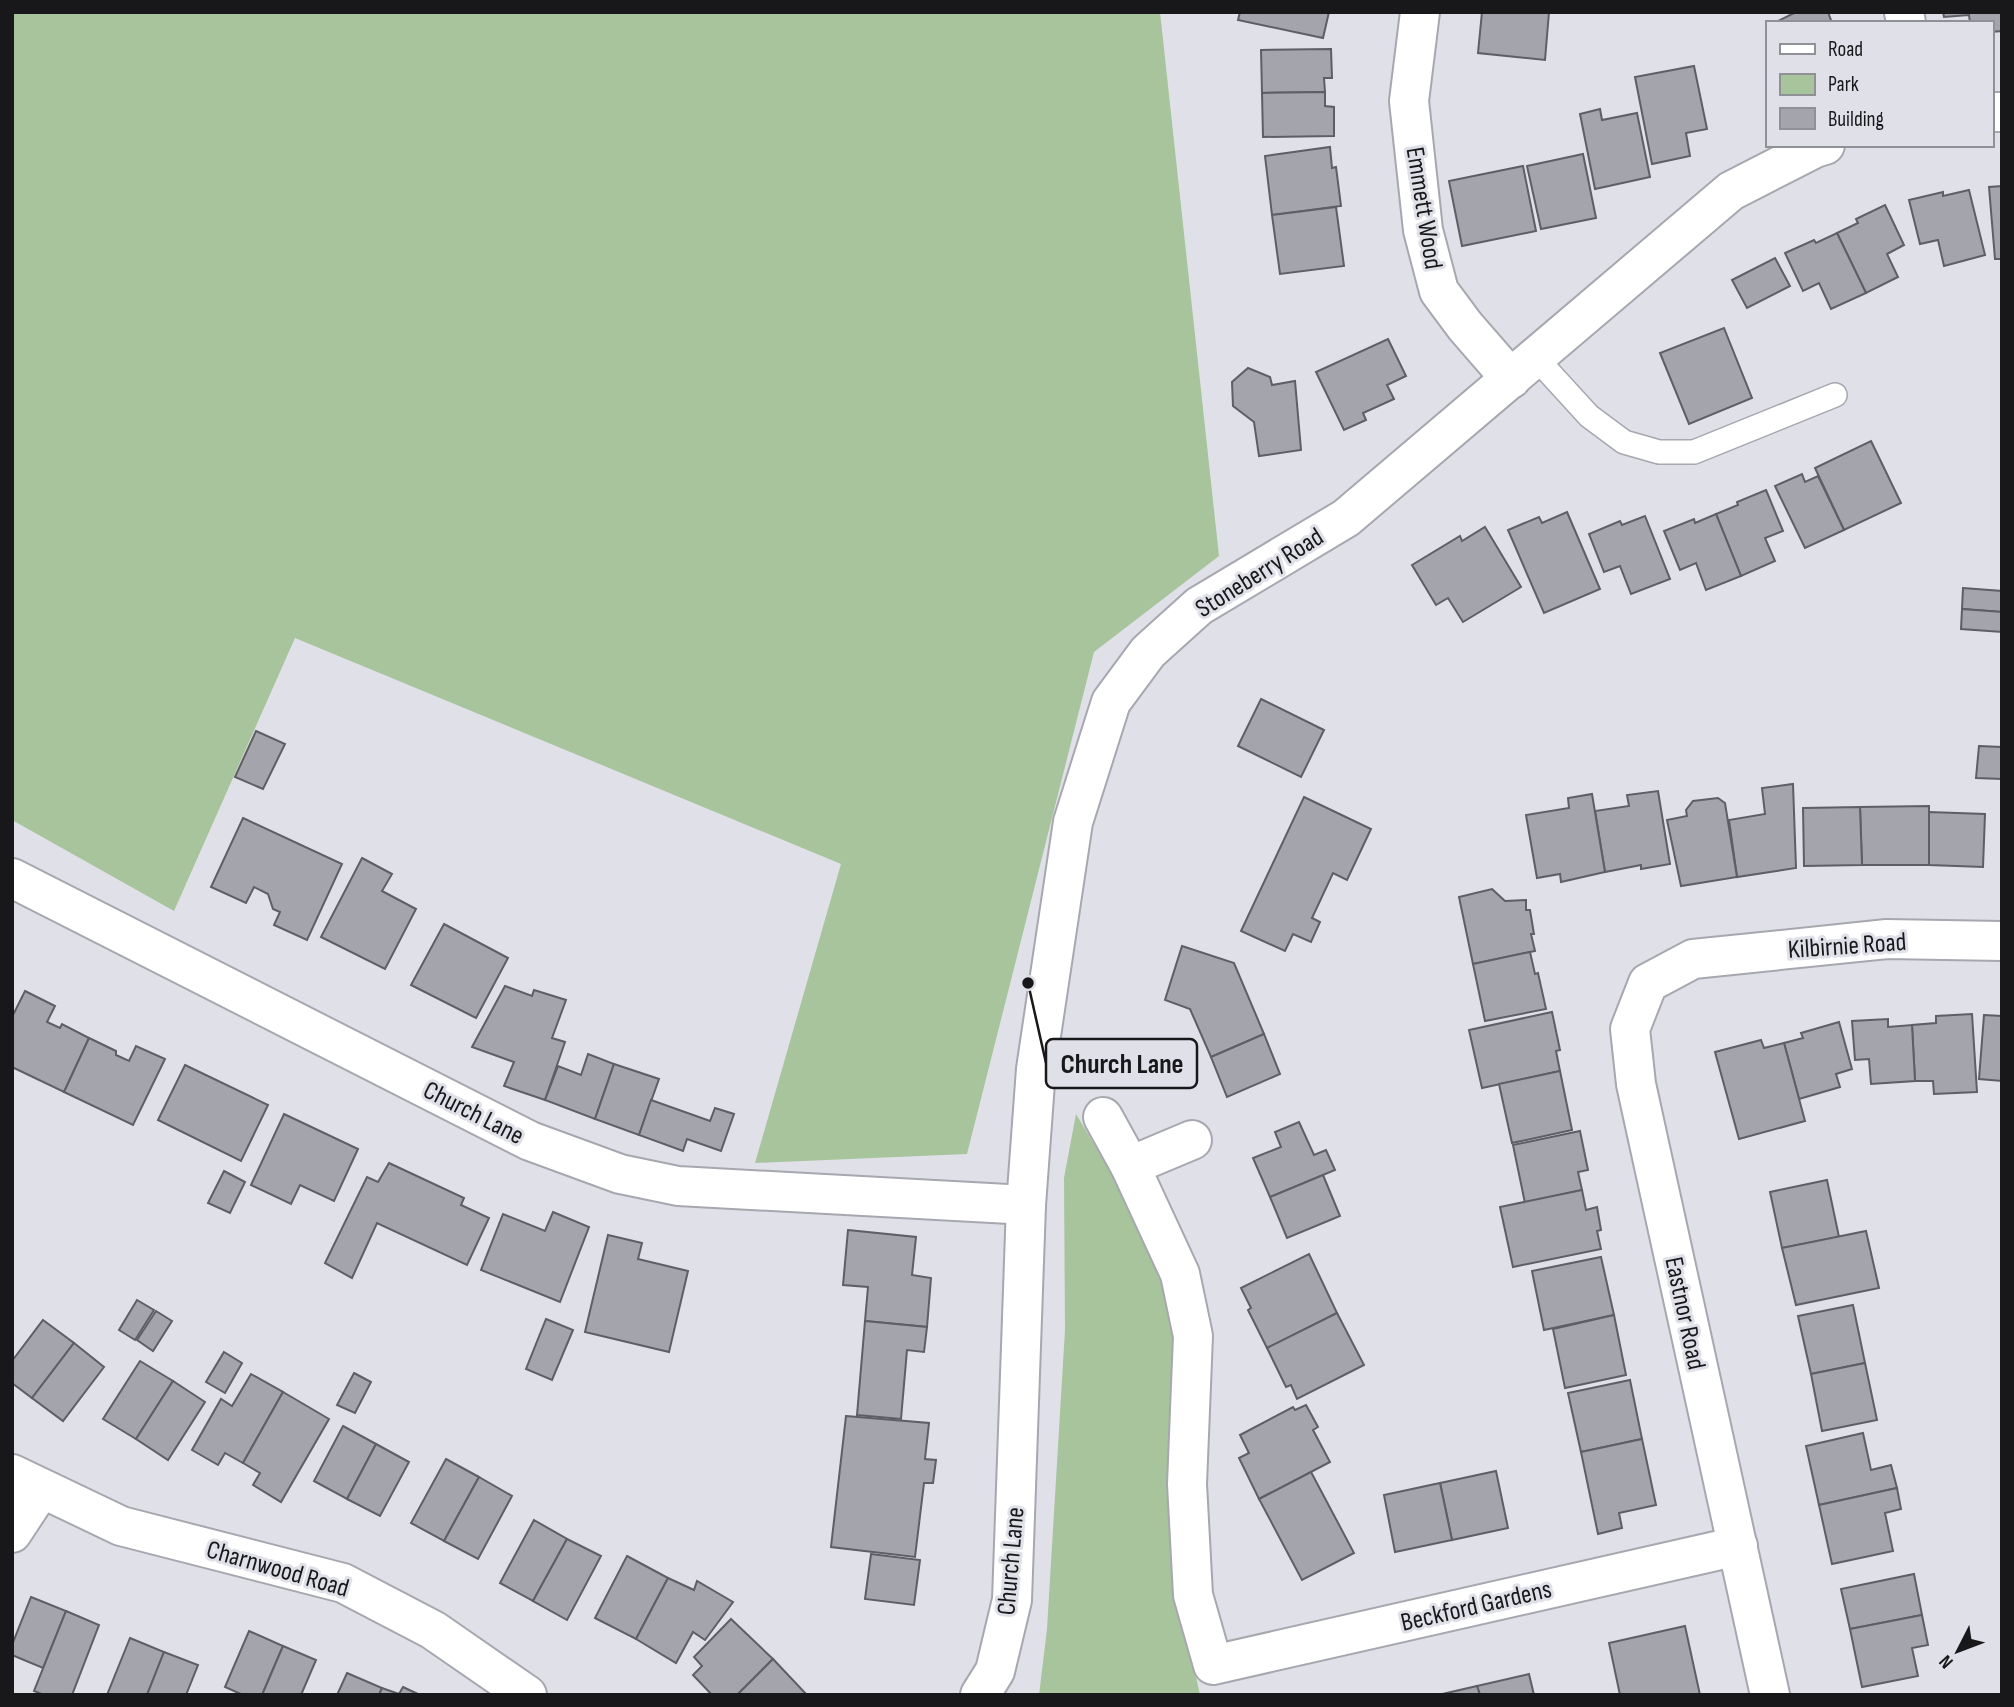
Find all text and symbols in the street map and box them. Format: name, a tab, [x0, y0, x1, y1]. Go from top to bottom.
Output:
legend	[1766, 21, 1993, 147]
text: Road	[1828, 37, 1863, 62]
text: Park	[1828, 72, 1859, 97]
text: Building	[1828, 107, 1884, 132]
street label: Emmett Wood	[1399, 145, 1448, 272]
street label: Stoneberry Road	[1190, 522, 1330, 625]
street label: Kilbirnie Road	[1787, 927, 1907, 966]
callout: Church Lane	[1046, 1039, 1197, 1088]
text: Church Lane	[1060, 1048, 1184, 1081]
street label: Church Lane	[418, 1075, 529, 1152]
street label: Eastnor Road	[1657, 1254, 1712, 1373]
street label: Church Lane	[991, 1506, 1032, 1617]
street label: Charnwood Road	[203, 1534, 352, 1605]
street label: Beckford Gardens	[1398, 1574, 1555, 1639]
north arrow	[1923, 1616, 1993, 1686]
text: N	[1935, 1650, 1958, 1673]

